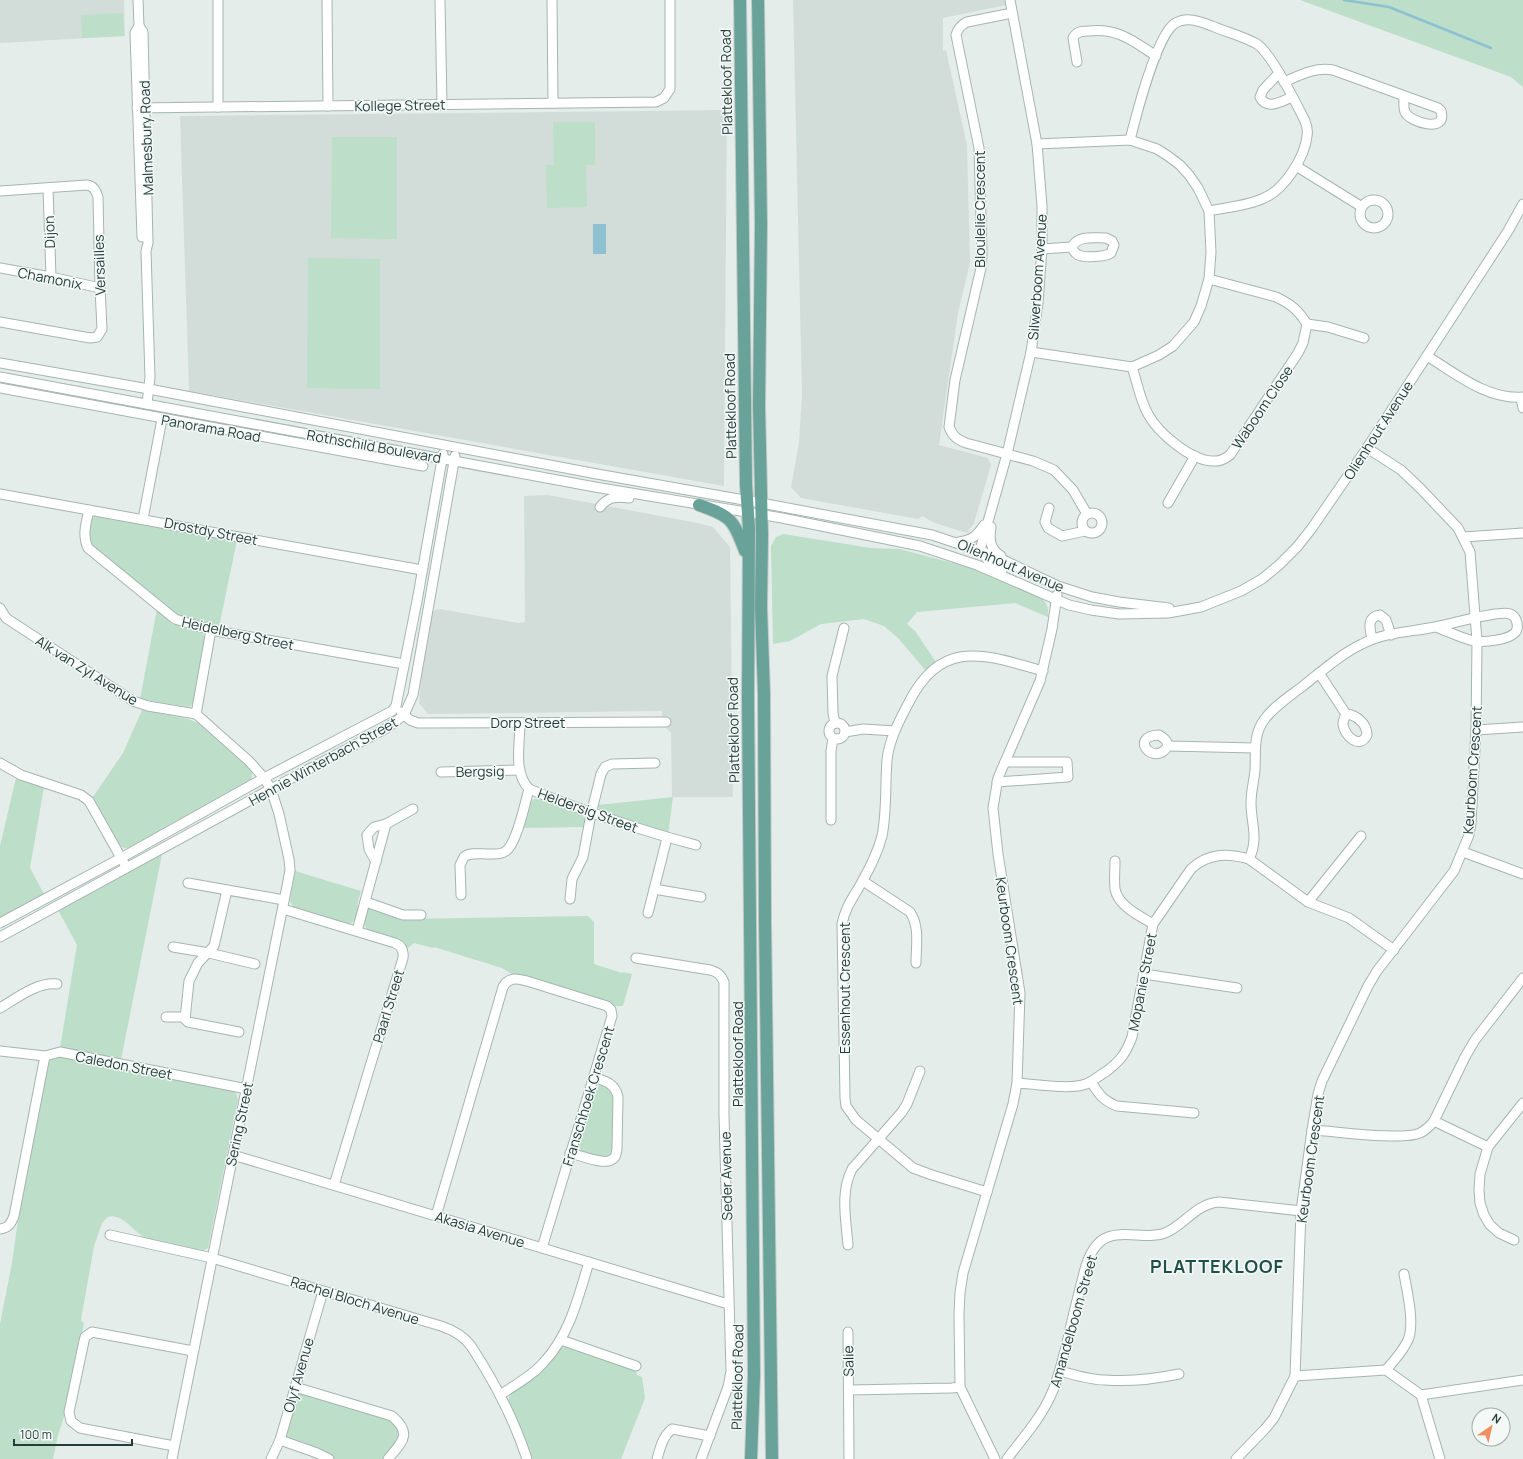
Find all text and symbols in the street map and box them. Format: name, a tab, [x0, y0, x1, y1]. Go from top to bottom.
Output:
street label: Plattekloof Road	[716, 29, 736, 135]
street label: Malmesbury Road	[134, 80, 158, 196]
street label: Kollege Street	[354, 95, 446, 115]
street label: Bloulelie Crescent	[970, 150, 989, 268]
street label: Silwerboom Avenue	[1023, 213, 1051, 341]
street label: Dijon	[39, 215, 59, 249]
street label: Versailles	[88, 234, 110, 296]
street label: Chamonix	[16, 262, 84, 294]
street label: Plattekloof Road	[720, 353, 740, 459]
street label: Waboom Close	[1227, 362, 1297, 452]
street label: Olienhout Avenue	[1339, 377, 1417, 483]
street label: Panorama Road	[160, 410, 262, 446]
street label: Rothschild Boulevard	[305, 425, 443, 467]
street label: Drostdy Street	[163, 513, 260, 549]
street label: Olienhout Avenue	[955, 534, 1067, 596]
street label: Heidelberg Street	[180, 612, 296, 654]
street label: Alk van Zyl Avenue	[32, 631, 142, 709]
street label: Plattekloof Road	[723, 677, 743, 783]
street label: Keurboom Crescent	[1458, 705, 1486, 835]
street label: Hennie Winterbach Street	[245, 712, 401, 810]
street label: Dorp Street	[491, 713, 566, 732]
street label: Bergsig	[455, 761, 505, 781]
street label: Heldersig Street	[535, 783, 641, 837]
street label: Keurboom Crescent	[992, 876, 1028, 1006]
street label: Essenhout Crescent	[835, 922, 854, 1054]
street label: Mopanie Street	[1123, 931, 1161, 1033]
street label: Paarl Street	[368, 967, 408, 1045]
street label: Plattekloof Road	[728, 1001, 747, 1107]
street label: Franschhoek Crescent	[558, 1023, 619, 1168]
street label: Caledon Street	[74, 1046, 174, 1084]
street label: Sering Street	[221, 1080, 257, 1168]
street label: Keurboom Crescent	[1292, 1094, 1328, 1224]
street label: Seder Avenue	[716, 1131, 736, 1221]
street label: Akasia Avenue	[433, 1206, 527, 1252]
street label: Amandelboom Street	[1045, 1252, 1101, 1390]
district label: PLATTEKLOOF	[1150, 1254, 1284, 1278]
street label: Rachel Bloch Avenue	[288, 1271, 422, 1329]
street label: Plattekloof Road	[727, 1324, 747, 1430]
street label: Olyf Avenue	[278, 1335, 318, 1415]
street label: Salie	[838, 1345, 858, 1377]
north arrow	[1471, 1407, 1511, 1447]
text: N	[1489, 1410, 1504, 1427]
scale bar	[14, 1421, 132, 1447]
text: 100 m	[20, 1426, 52, 1443]

